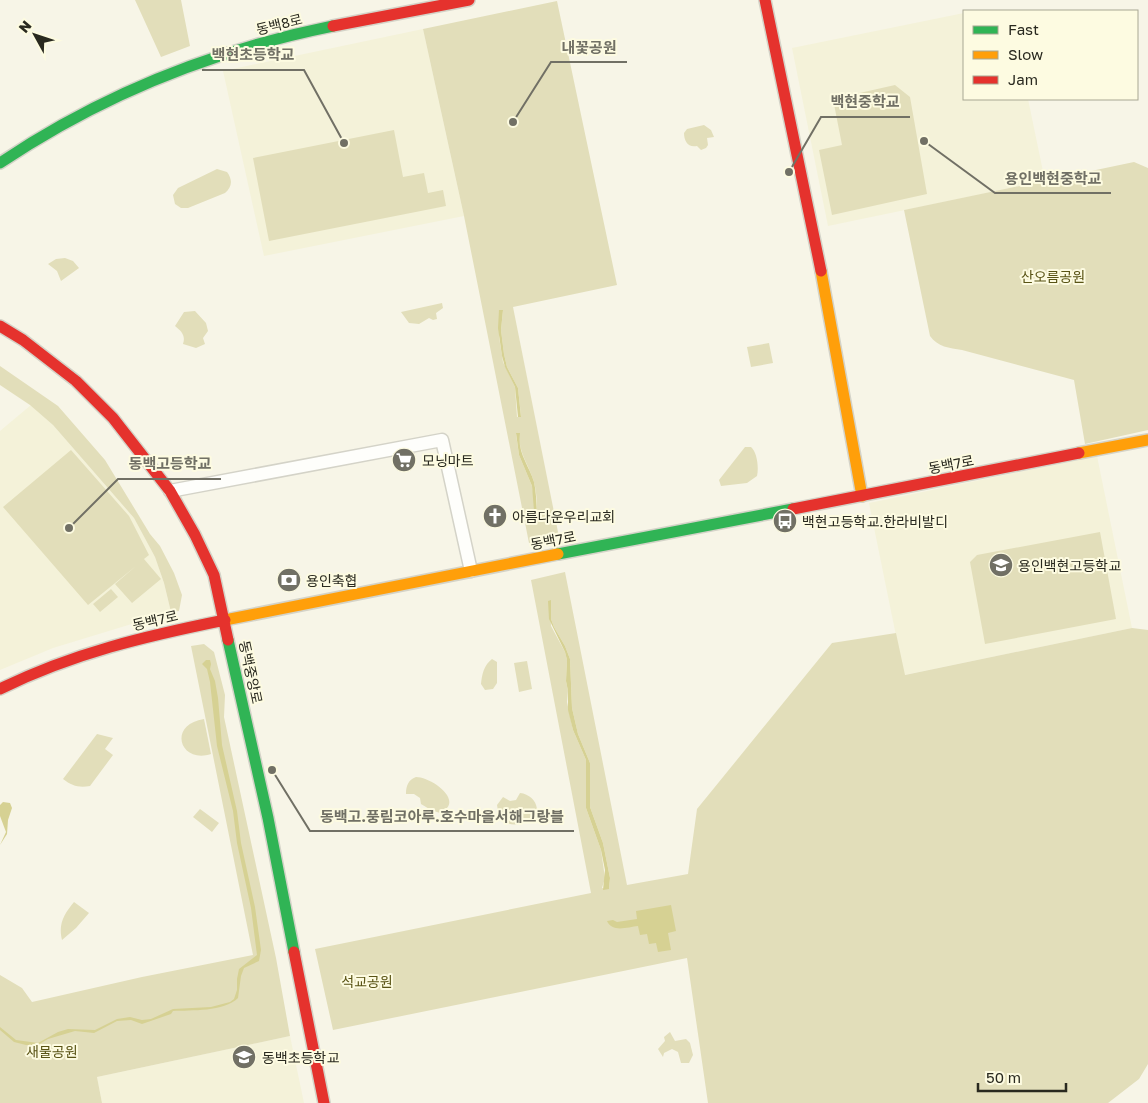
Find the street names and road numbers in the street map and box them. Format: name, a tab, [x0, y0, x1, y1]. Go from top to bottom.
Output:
street label: 동백8로	[254, 10, 304, 38]
street label: 동백7로	[927, 451, 975, 477]
street label: 동백7로	[529, 527, 577, 553]
street label: 동백7로	[131, 607, 179, 633]
street label: 동백중앙로	[236, 639, 266, 705]

